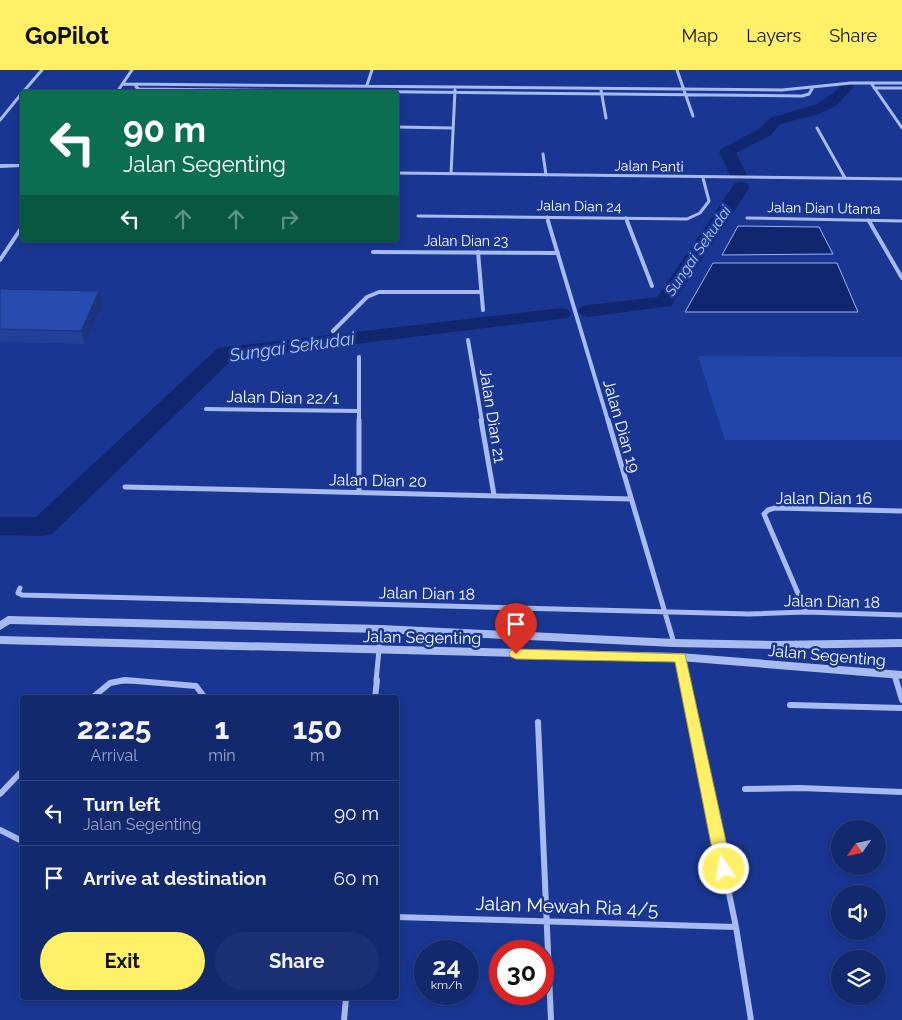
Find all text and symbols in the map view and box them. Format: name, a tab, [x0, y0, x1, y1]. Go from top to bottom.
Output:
text: GoPilot	[25, 21, 109, 50]
text: Map	[682, 25, 718, 46]
text: Layers	[746, 25, 801, 46]
text: Share	[829, 25, 877, 46]
text: 90 m	[123, 109, 206, 150]
icon: left	[40, 110, 105, 175]
text: Jalan Segenting	[123, 151, 286, 177]
street label: Jalan Panti	[614, 157, 684, 175]
street label: Jalan Dian 24	[536, 197, 622, 215]
street label: Jalan Dian Utama	[767, 199, 881, 217]
water label: Sungai Sekudai	[661, 202, 735, 300]
icon: left	[116, 205, 144, 233]
icon: ahead	[169, 205, 197, 233]
icon: ahead	[222, 205, 250, 233]
icon: right	[275, 205, 303, 233]
street label: Jalan Dian 23	[424, 233, 508, 249]
water label: Sungai Sekudai	[227, 327, 357, 366]
street label: Jalan Dian 21	[476, 368, 509, 465]
street label: Jalan Dian 19	[599, 377, 644, 475]
street label: Jalan Dian 22/1	[226, 387, 340, 408]
street label: Jalan Dian 20	[329, 470, 427, 491]
street label: Jalan Dian 16	[776, 489, 872, 508]
street label: Jalan Dian 18	[379, 583, 475, 604]
street label: Jalan Dian 18	[784, 591, 880, 612]
pin	[495, 603, 537, 654]
icon: arrive	[502, 610, 530, 638]
street label: Jalan Segenting	[363, 627, 481, 648]
street label: Jalan Segenting	[767, 641, 887, 670]
text: 22:25	[77, 711, 151, 746]
text: 1	[215, 711, 229, 746]
text: 150	[292, 711, 342, 746]
text: Arrival	[91, 746, 138, 765]
text: min	[208, 746, 236, 765]
text: m	[310, 746, 325, 765]
text: Turn left	[83, 793, 160, 815]
icon: left	[40, 799, 68, 827]
text: 90 m	[334, 802, 379, 824]
text: Jalan Segenting	[83, 815, 201, 834]
north arrow	[831, 820, 886, 875]
map controls	[831, 820, 886, 1005]
position arrow	[697, 842, 749, 894]
icon: arrive	[40, 864, 68, 892]
text: Arrive at destination	[83, 867, 267, 889]
text: 60 m	[334, 867, 379, 889]
button: sound	[831, 885, 886, 940]
street label: Jalan Mewah Ria 4/5	[475, 892, 659, 920]
button: Exit	[40, 932, 205, 990]
button: Share	[215, 932, 379, 990]
speed limit sign: 30	[489, 940, 554, 1005]
button: layers	[831, 950, 886, 1005]
text: 24	[432, 951, 461, 981]
text: km/h	[431, 978, 462, 992]

